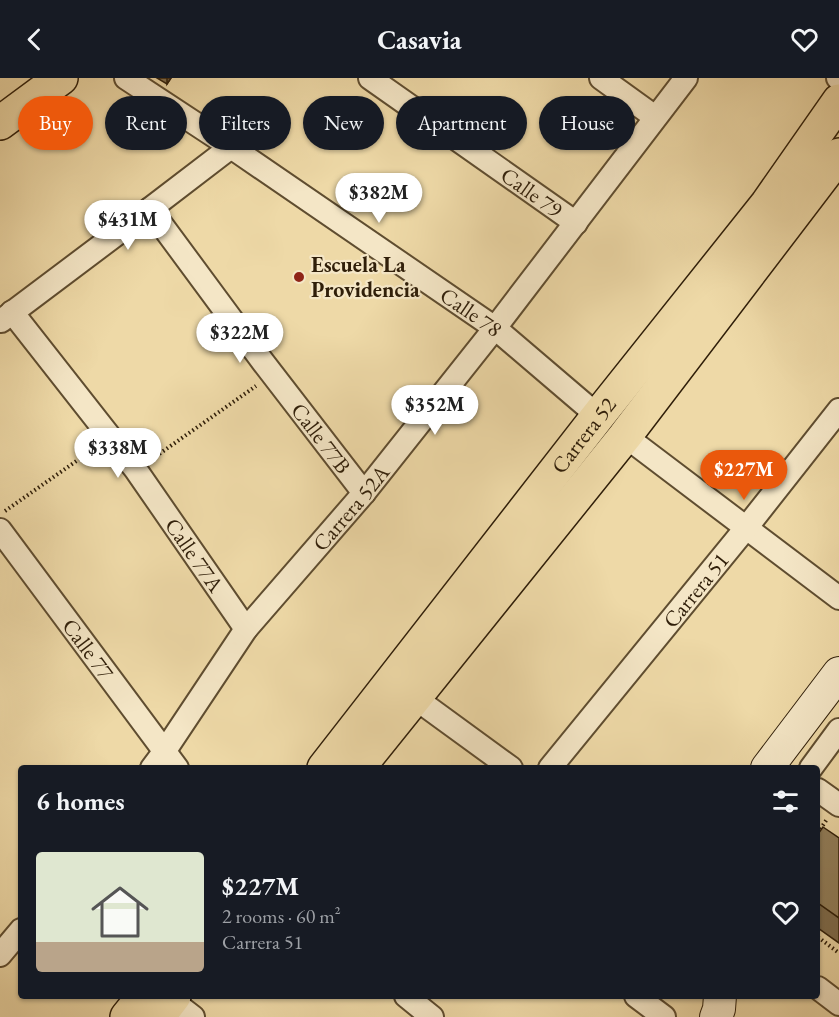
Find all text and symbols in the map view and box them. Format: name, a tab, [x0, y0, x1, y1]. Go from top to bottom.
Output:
text: Casavia	[377, 22, 462, 57]
icon: back	[18, 23, 51, 56]
icon: heart	[788, 23, 821, 56]
chip: Buy	[18, 96, 93, 150]
chip: Rent	[105, 96, 187, 150]
chip: Filters	[199, 96, 291, 150]
chip: New	[303, 96, 384, 150]
chip: Apartment	[396, 96, 527, 150]
chip: House	[539, 96, 635, 150]
street label: Calle 79	[495, 161, 569, 224]
pin: $382M	[337, 173, 421, 224]
text: $382M	[349, 179, 409, 205]
pin: $431M	[86, 200, 170, 251]
text: $431M	[98, 206, 158, 232]
place label: Escuela La Providencia	[311, 250, 420, 304]
marker: Escuela La Providencia	[292, 270, 306, 284]
street label: Calle 78	[434, 281, 509, 343]
pin: $322M	[198, 313, 282, 364]
text: $322M	[210, 319, 270, 345]
pin: $352M	[393, 385, 477, 436]
text: $352M	[405, 391, 465, 417]
street label: Carrera 52	[545, 391, 623, 479]
street label: Calle 77B	[285, 397, 358, 480]
pin: $338M	[76, 428, 160, 479]
text: $338M	[88, 434, 148, 460]
pin: $227M	[702, 450, 786, 501]
text: $227M	[714, 456, 774, 482]
street label: Carrera 52A	[306, 458, 396, 557]
street label: Calle 77A	[158, 512, 231, 599]
street label: Carrera 51	[656, 546, 735, 634]
street label: Calle 77	[56, 613, 120, 686]
text: 6 homes	[36, 784, 125, 818]
icon: filters	[769, 785, 802, 818]
text: $227M	[222, 869, 299, 903]
icon: home	[84, 876, 156, 948]
icon: heart	[769, 896, 802, 929]
text: 2 rooms · 60 m²	[222, 903, 341, 929]
text: Carrera 51	[222, 929, 303, 955]

